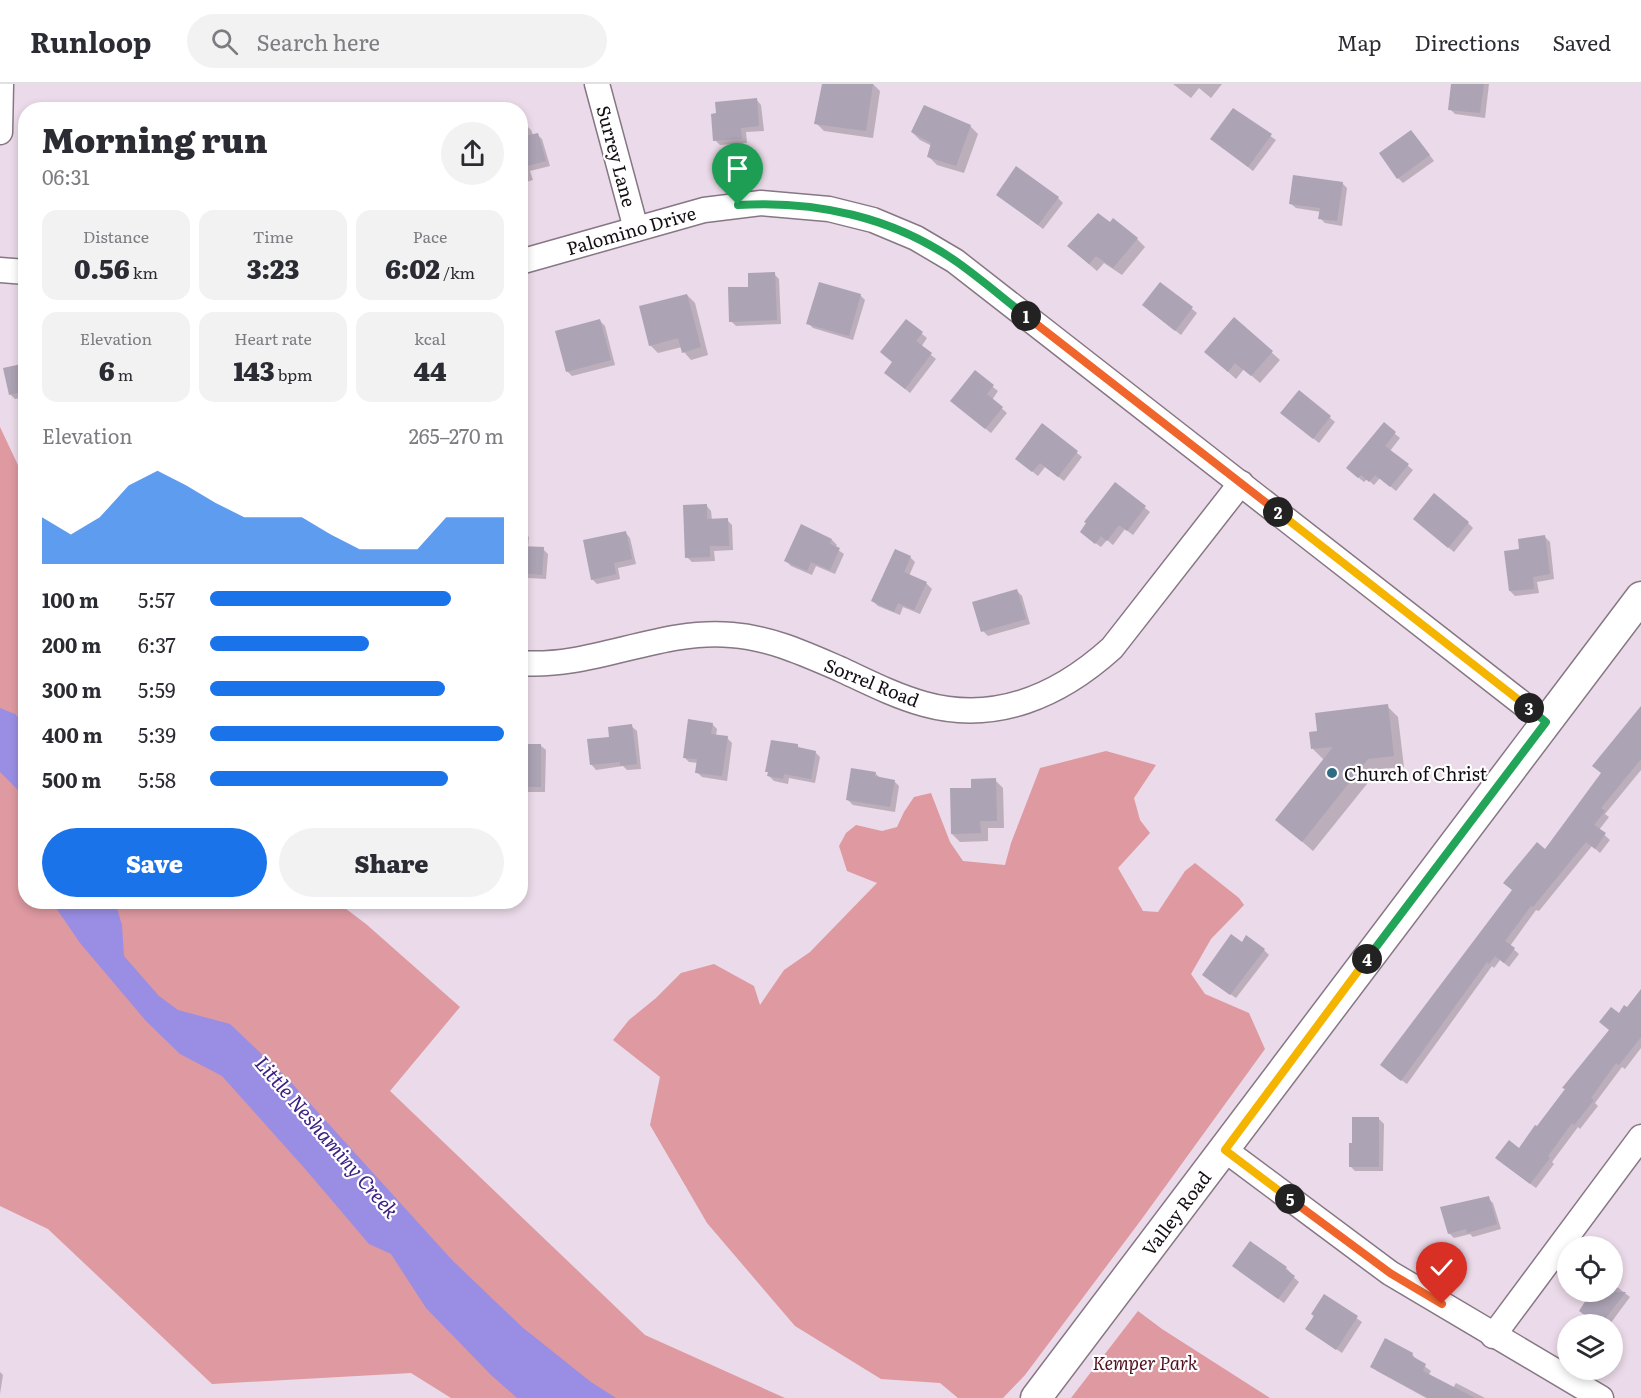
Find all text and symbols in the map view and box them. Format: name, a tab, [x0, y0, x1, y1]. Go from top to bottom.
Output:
search box	[187, 14, 607, 68]
text: Runloop	[30, 20, 151, 62]
icon: search	[208, 25, 241, 58]
text: Search here	[256, 25, 380, 58]
text: Map	[1337, 26, 1382, 57]
text: Directions	[1415, 26, 1520, 57]
text: Saved	[1553, 26, 1611, 57]
street label: Surrey Lane	[590, 102, 644, 210]
text: Morning run	[42, 114, 268, 163]
button: share	[441, 122, 504, 185]
pin	[712, 143, 763, 205]
icon: arrive	[721, 152, 754, 185]
text: 06:31	[42, 161, 90, 191]
street label: Palomino Drive	[563, 199, 699, 261]
text: Distance	[83, 224, 149, 248]
text: Time	[253, 224, 293, 248]
text: Pace	[413, 224, 447, 248]
text: 0.56	[74, 248, 130, 287]
text: 3:23	[247, 248, 299, 287]
text: 6:02	[385, 248, 440, 287]
text: km	[130, 260, 158, 284]
text: /km	[440, 260, 475, 284]
pin: 1	[1011, 301, 1041, 331]
text: 1	[1023, 304, 1029, 328]
text: Elevation	[80, 326, 152, 350]
text: Heart rate	[234, 326, 312, 350]
text: kcal	[414, 326, 446, 350]
text: 6	[99, 350, 115, 389]
text: 143	[233, 350, 275, 389]
text: 44	[414, 350, 446, 389]
text: m	[115, 362, 133, 386]
text: bpm	[275, 362, 313, 386]
text: Elevation	[42, 420, 132, 450]
text: 265–270 m	[409, 420, 504, 450]
pin: 2	[1263, 497, 1293, 527]
text: 2	[1274, 500, 1282, 524]
text: 100 m	[42, 584, 99, 614]
text: 5:57	[138, 584, 175, 614]
text: 200 m	[42, 629, 101, 659]
text: 6:37	[138, 629, 176, 659]
street label: Sorrel Road	[820, 651, 924, 713]
text: 300 m	[42, 674, 102, 704]
text: 5:59	[138, 674, 175, 704]
pin: 3	[1514, 693, 1544, 723]
text: 3	[1525, 696, 1533, 720]
text: 400 m	[42, 719, 103, 749]
text: 5:39	[138, 719, 176, 749]
place label: Church of Christ	[1344, 760, 1488, 787]
text: 500 m	[42, 764, 101, 794]
text: 5:58	[138, 764, 176, 794]
marker: Church of Christ	[1325, 766, 1339, 780]
button: Save	[42, 828, 267, 897]
button: Share	[279, 828, 504, 897]
pin: 4	[1352, 944, 1382, 974]
text: 4	[1362, 947, 1372, 971]
water label: Little Neshaminy Creek	[249, 1048, 407, 1224]
street label: Valley Road	[1135, 1165, 1217, 1261]
pin: 5	[1275, 1184, 1305, 1214]
text: 5	[1286, 1187, 1294, 1211]
map controls	[1557, 1236, 1623, 1380]
button: locate	[1557, 1236, 1623, 1302]
pin	[1416, 1242, 1467, 1304]
icon: check	[1425, 1251, 1458, 1284]
button: layers	[1557, 1314, 1623, 1380]
park label: Kemper Park	[1092, 1349, 1198, 1376]

